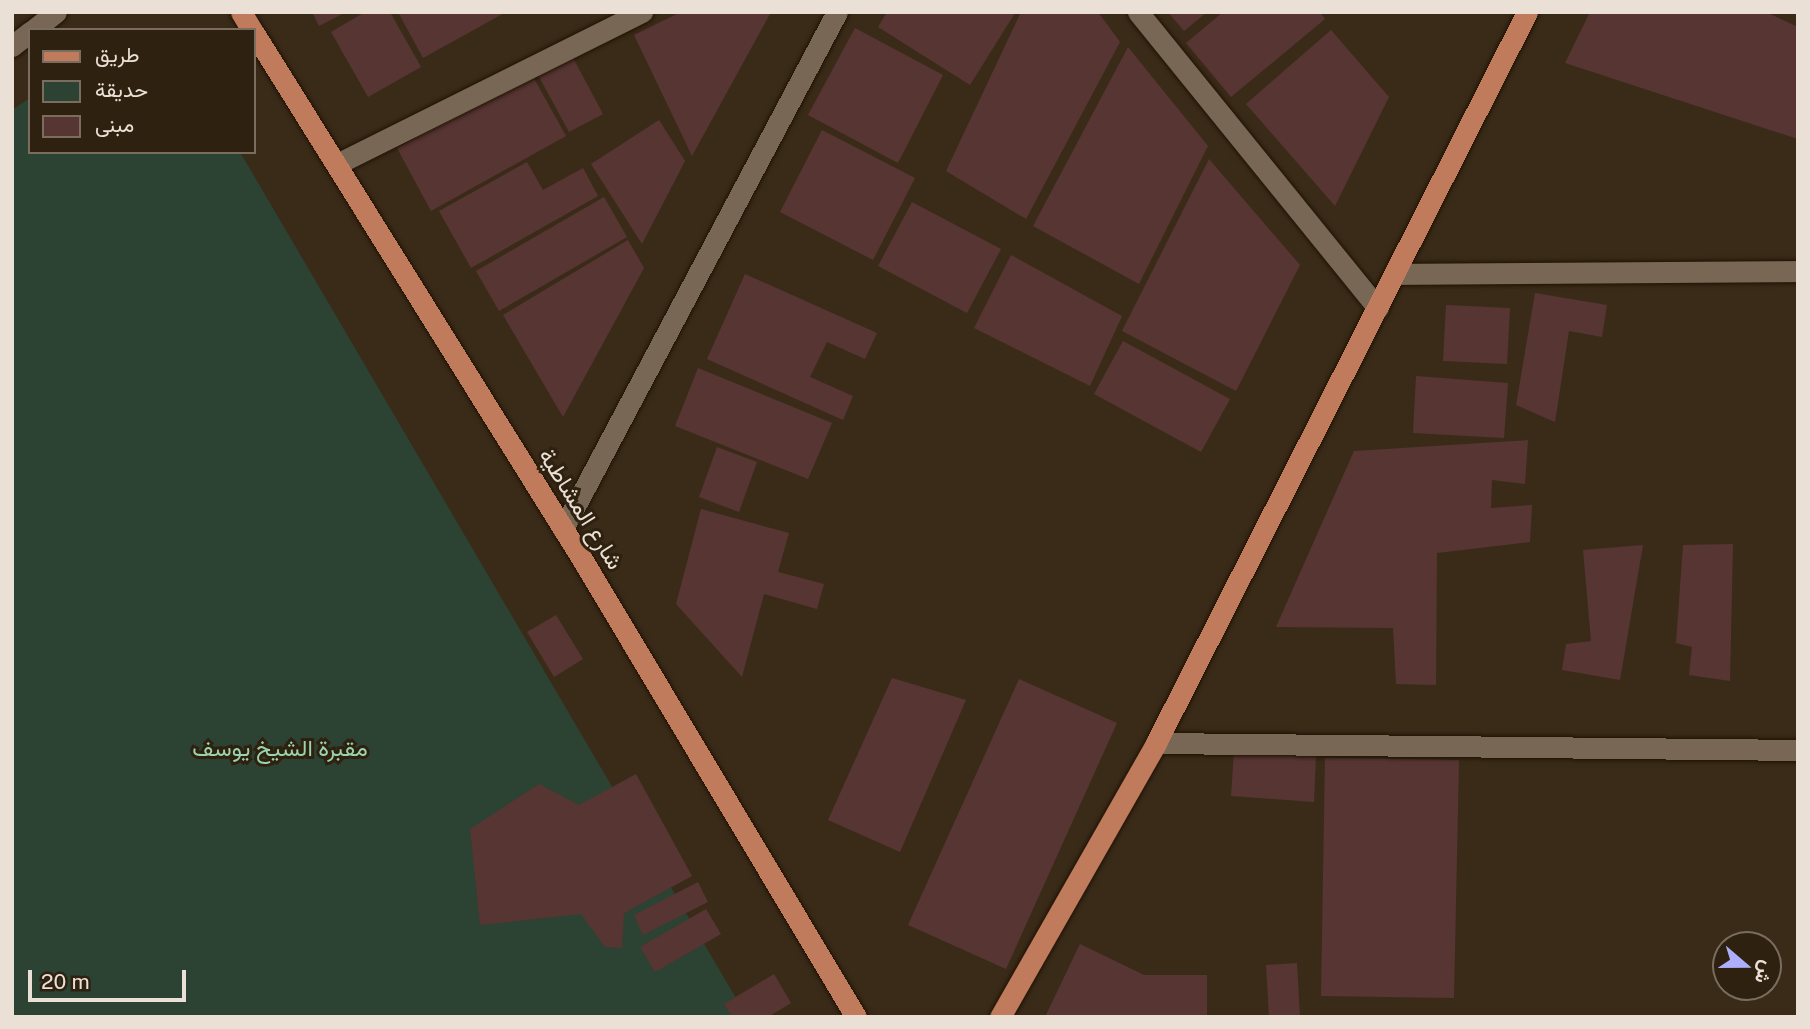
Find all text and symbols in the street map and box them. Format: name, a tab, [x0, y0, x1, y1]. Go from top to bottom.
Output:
legend	[28, 28, 256, 154]
text: طريق	[95, 42, 140, 67]
text: حديقة	[95, 77, 148, 102]
text: مبنى	[95, 112, 134, 137]
street label: شارع المشاطية	[533, 443, 629, 575]
park label: مقبرة الشيخ يوسف	[192, 734, 368, 762]
north arrow	[1712, 931, 1782, 1001]
scale bar	[32, 956, 189, 1000]
text: ش	[1751, 958, 1779, 987]
text: 20 m	[41, 969, 90, 994]

